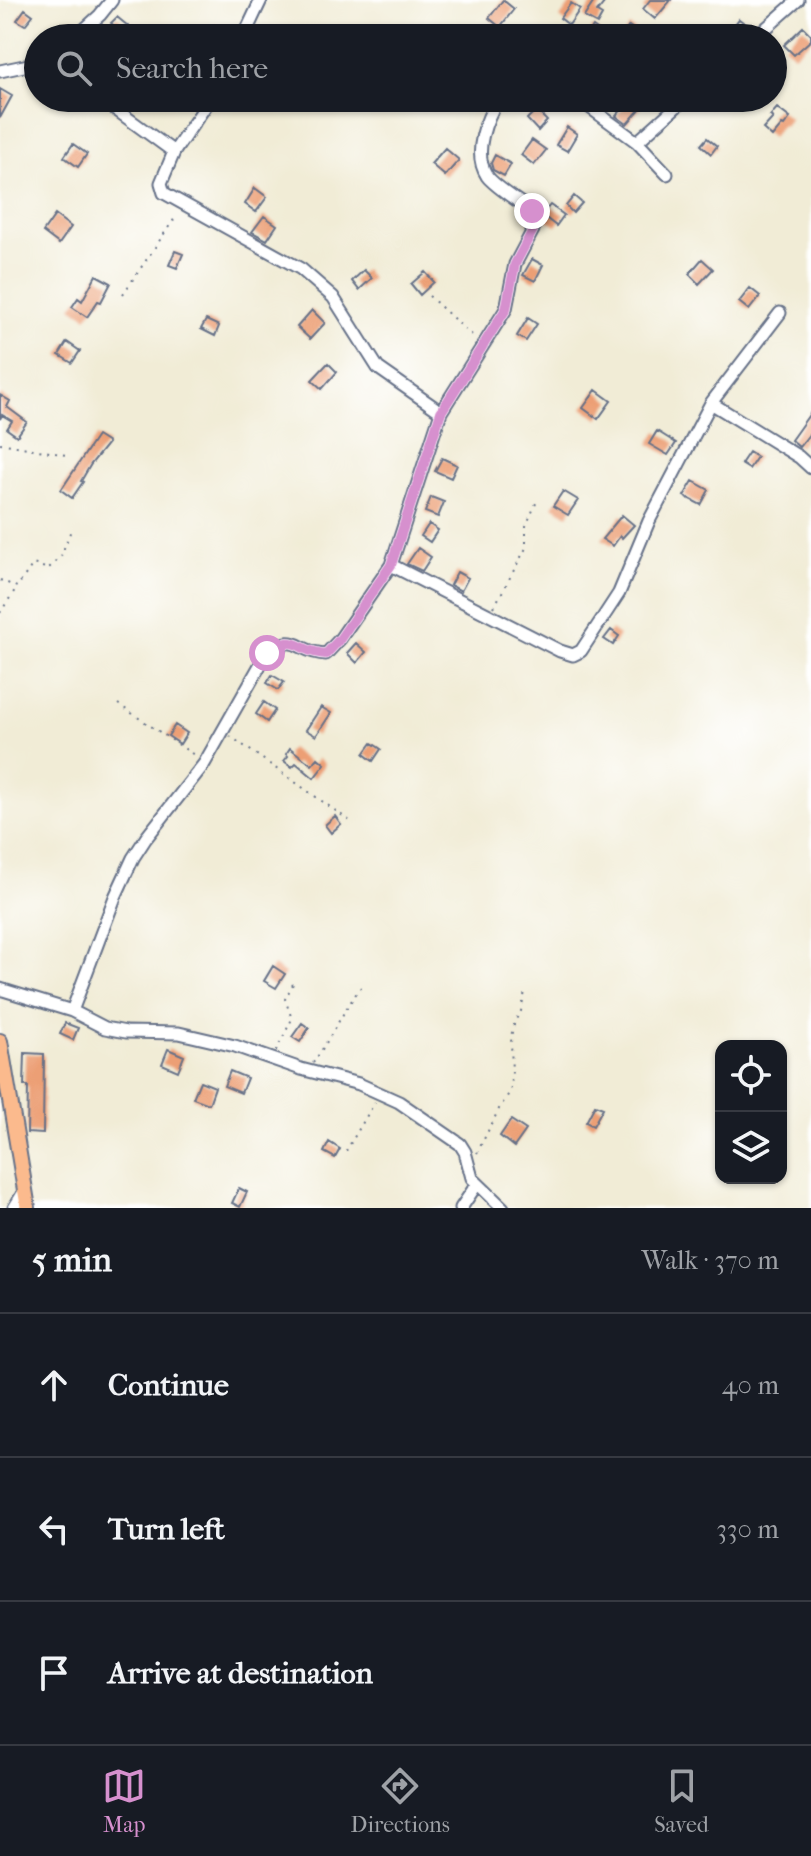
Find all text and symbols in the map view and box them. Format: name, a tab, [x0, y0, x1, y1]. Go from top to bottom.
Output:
search box	[24, 24, 787, 112]
icon: search	[52, 46, 96, 90]
text: Search here	[116, 51, 268, 86]
route end	[514, 193, 550, 229]
route start	[249, 635, 285, 671]
map controls	[715, 1040, 787, 1184]
button: locate	[715, 1040, 787, 1112]
button: layers	[715, 1112, 787, 1184]
text: 5 min	[32, 1240, 112, 1280]
text: Walk · 370 m	[642, 1245, 779, 1276]
icon: ahead	[32, 1363, 76, 1407]
text: Continue	[108, 1368, 229, 1403]
text: 40 m	[722, 1370, 779, 1401]
icon: left	[32, 1507, 76, 1551]
text: Turn left	[108, 1512, 225, 1547]
text: 330 m	[716, 1514, 779, 1545]
icon: arrive	[32, 1651, 76, 1695]
text: Arrive at destination	[108, 1656, 373, 1691]
tab: Map	[102, 1764, 146, 1838]
tab: Directions	[351, 1764, 450, 1838]
tab: Saved	[654, 1764, 709, 1838]

